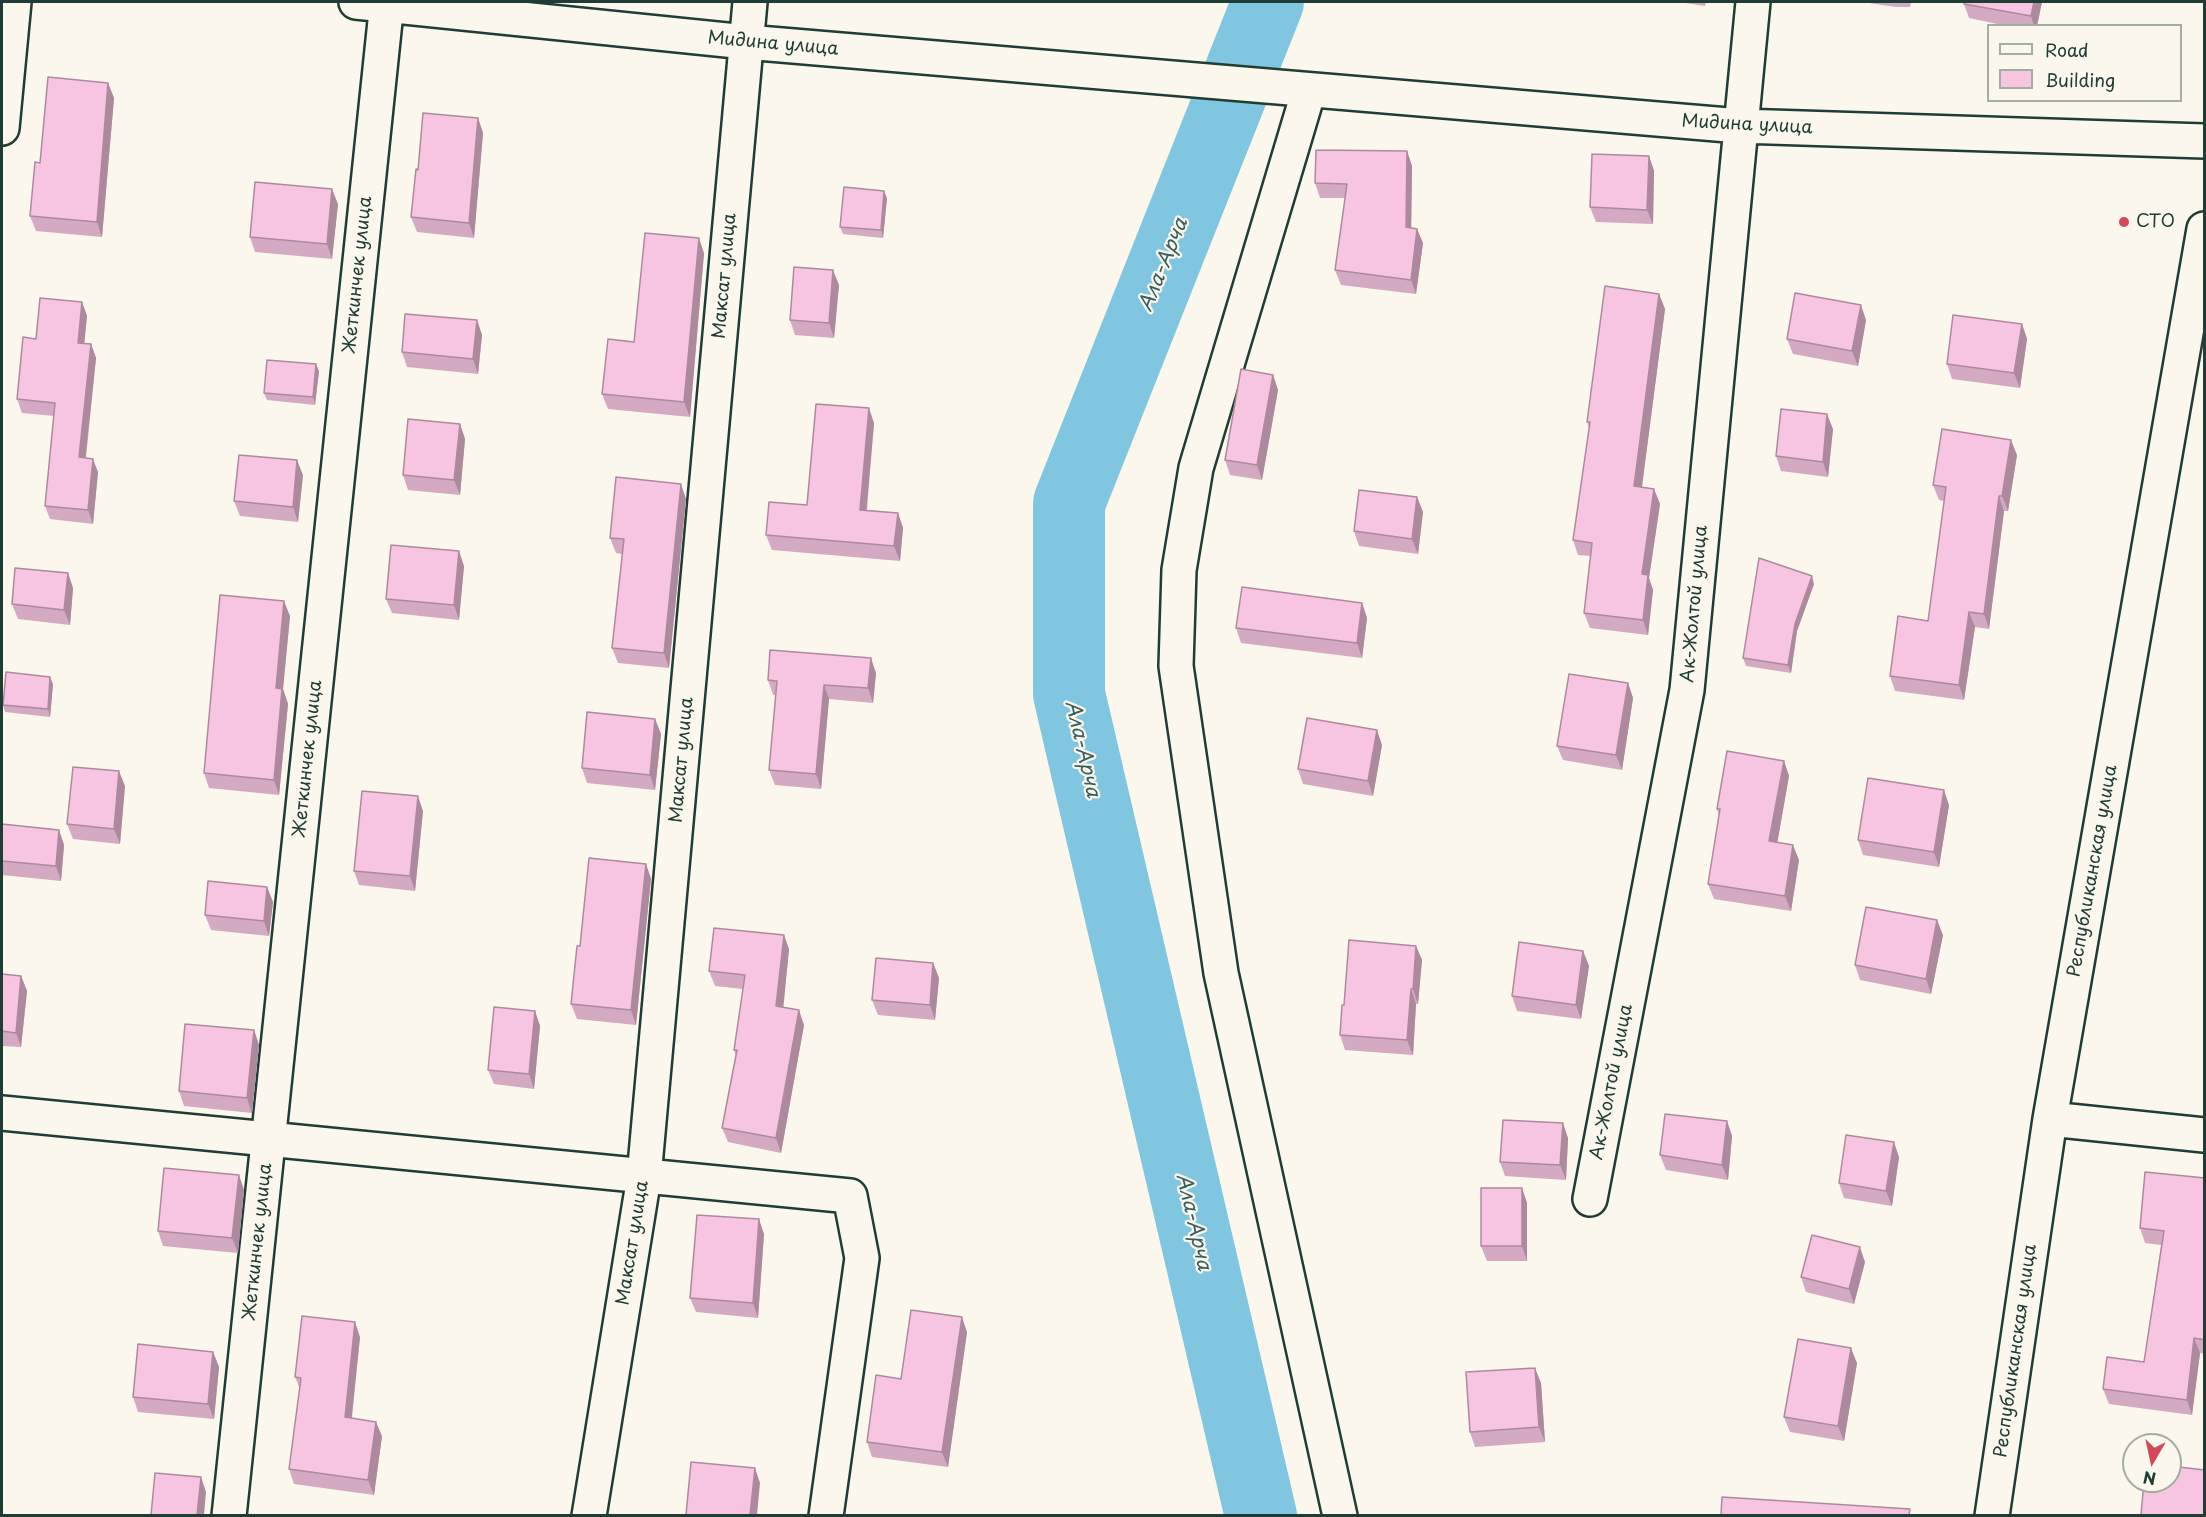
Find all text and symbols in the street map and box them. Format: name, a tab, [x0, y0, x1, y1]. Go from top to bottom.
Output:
legend	[1987, 24, 2182, 102]
street label: Мидина улица	[707, 28, 839, 60]
text: Road	[2045, 36, 2089, 63]
text: Building	[2045, 66, 2115, 93]
street label: Мидина улица	[1681, 111, 1813, 139]
street label: Жеткинчек улица	[339, 195, 377, 355]
place label: СТО	[2136, 211, 2175, 233]
street label: Максат улица	[709, 212, 741, 340]
water label: Ала-Арча	[1134, 215, 1194, 315]
marker: СТО	[2117, 215, 2131, 229]
street label: Ак-Жолтой улица	[1677, 524, 1713, 684]
street label: Жеткинчек улица	[289, 679, 327, 839]
street label: Максат улица	[666, 696, 698, 824]
water label: Ала-Арча	[1059, 698, 1105, 800]
street label: Республиканская улица	[2064, 763, 2122, 979]
street label: Ак-Жолтой улица	[1586, 1002, 1638, 1162]
street label: Жеткинчек улица	[239, 1162, 277, 1322]
water label: Ала-Арча	[1170, 1171, 1216, 1273]
street label: Максат улица	[612, 1179, 654, 1307]
street label: Республиканская улица	[1990, 1243, 2042, 1459]
north arrow	[2122, 1433, 2182, 1493]
text: N	[2141, 1466, 2158, 1492]

